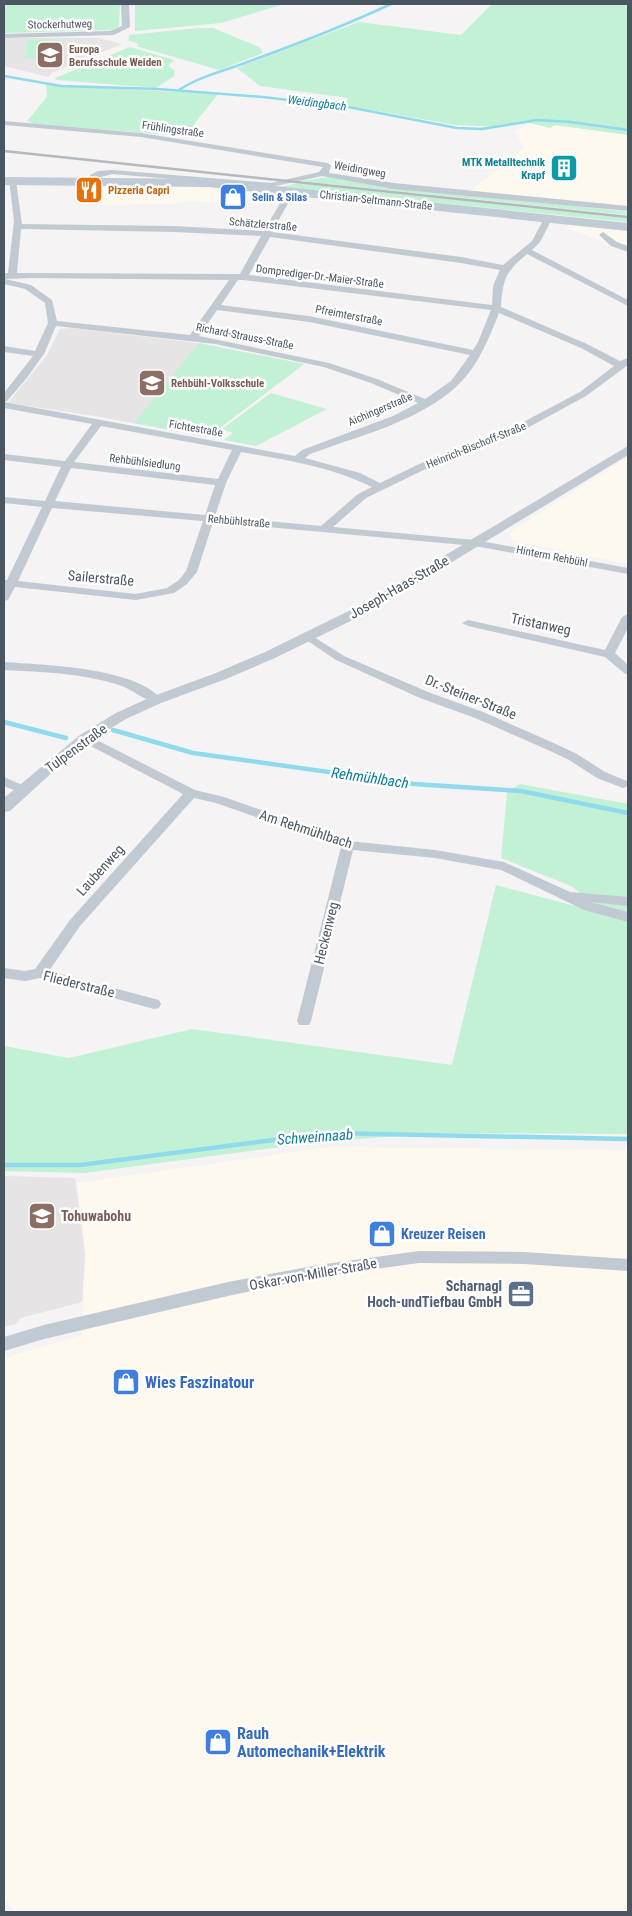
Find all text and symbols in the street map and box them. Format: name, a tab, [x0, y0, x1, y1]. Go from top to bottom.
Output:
street label: Stockerhutweg	[28, 17, 92, 32]
school or university icon: Europa Berufsschule Weiden	[35, 40, 65, 70]
place label: Europa Berufsschule Weiden	[69, 43, 162, 69]
water label: Weidingbach	[287, 92, 347, 114]
street label: Frühlingstraße	[141, 119, 205, 140]
building icon: MTK Metalltechnik Krapf	[549, 153, 579, 183]
place label: MTK Metalltechnik Krapf	[462, 156, 546, 182]
street label: Weidingweg	[333, 159, 387, 180]
restaurant icon: Pizzeria Capri	[74, 175, 104, 205]
shop icon: Selin & Silas	[218, 182, 248, 212]
place label: Pizzeria Capri	[108, 184, 170, 197]
street label: Christian-Seltmann-Straße	[319, 188, 433, 213]
place label: Selin & Silas	[252, 191, 307, 204]
street label: Schätzlerstraße	[228, 215, 297, 234]
street label: Domprediger-Dr.-Maier-Straße	[255, 262, 385, 291]
street label: Pfreimterstraße	[314, 303, 384, 328]
street label: Richard-Strauss-Straße	[195, 321, 295, 352]
school or university icon: Rehbühl-Volksschule	[137, 368, 167, 398]
place label: Rehbühl-Volksschule	[171, 377, 264, 390]
street label: Aichingerstraße	[346, 390, 414, 429]
street label: Fichtestraße	[168, 417, 224, 440]
street label: Heinrich-Bischoff-Straße	[424, 420, 528, 471]
street label: Rehbühlsiedlung	[109, 452, 181, 473]
street label: Rehbühlstraße	[207, 512, 271, 531]
street label: Hinterm Rehbühl	[515, 543, 589, 570]
street label: Joseph-Haas-Straße	[347, 552, 452, 622]
street label: Sailerstraße	[67, 567, 135, 589]
street label: Tristanweg	[510, 610, 572, 638]
street label: Dr.-Steiner-Straße	[423, 671, 519, 723]
street label: Tulpenstraße	[42, 720, 110, 776]
water label: Rehmühlbach	[330, 764, 410, 792]
street label: Am Rehmühlbach	[258, 806, 354, 852]
street label: Laubenweg	[73, 841, 127, 899]
street label: Heckenweg	[311, 900, 341, 966]
street label: Fliederstraße	[42, 967, 117, 1001]
water label: Schweinnaab	[276, 1125, 354, 1149]
school or university icon: Tohuwabohu	[27, 1201, 57, 1231]
place label: Tohuwabohu	[61, 1208, 131, 1224]
shop icon: Kreuzer Reisen	[367, 1219, 397, 1249]
place label: Kreuzer Reisen	[401, 1226, 486, 1242]
street label: Oskar-von-Miller-Straße	[248, 1255, 378, 1293]
place label: Scharnagl Hoch-undTiefbau GmbH	[367, 1278, 502, 1310]
office icon: Scharnagl Hoch-undTiefbau GmbH	[506, 1279, 536, 1309]
shop icon: Wies Faszinatour	[111, 1367, 141, 1397]
place label: Wies Faszinatour	[145, 1373, 254, 1392]
place label: Rauh Automechanik+Elektrik	[237, 1724, 386, 1761]
shop icon: Rauh Automechanik+Elektrik	[203, 1727, 233, 1757]

